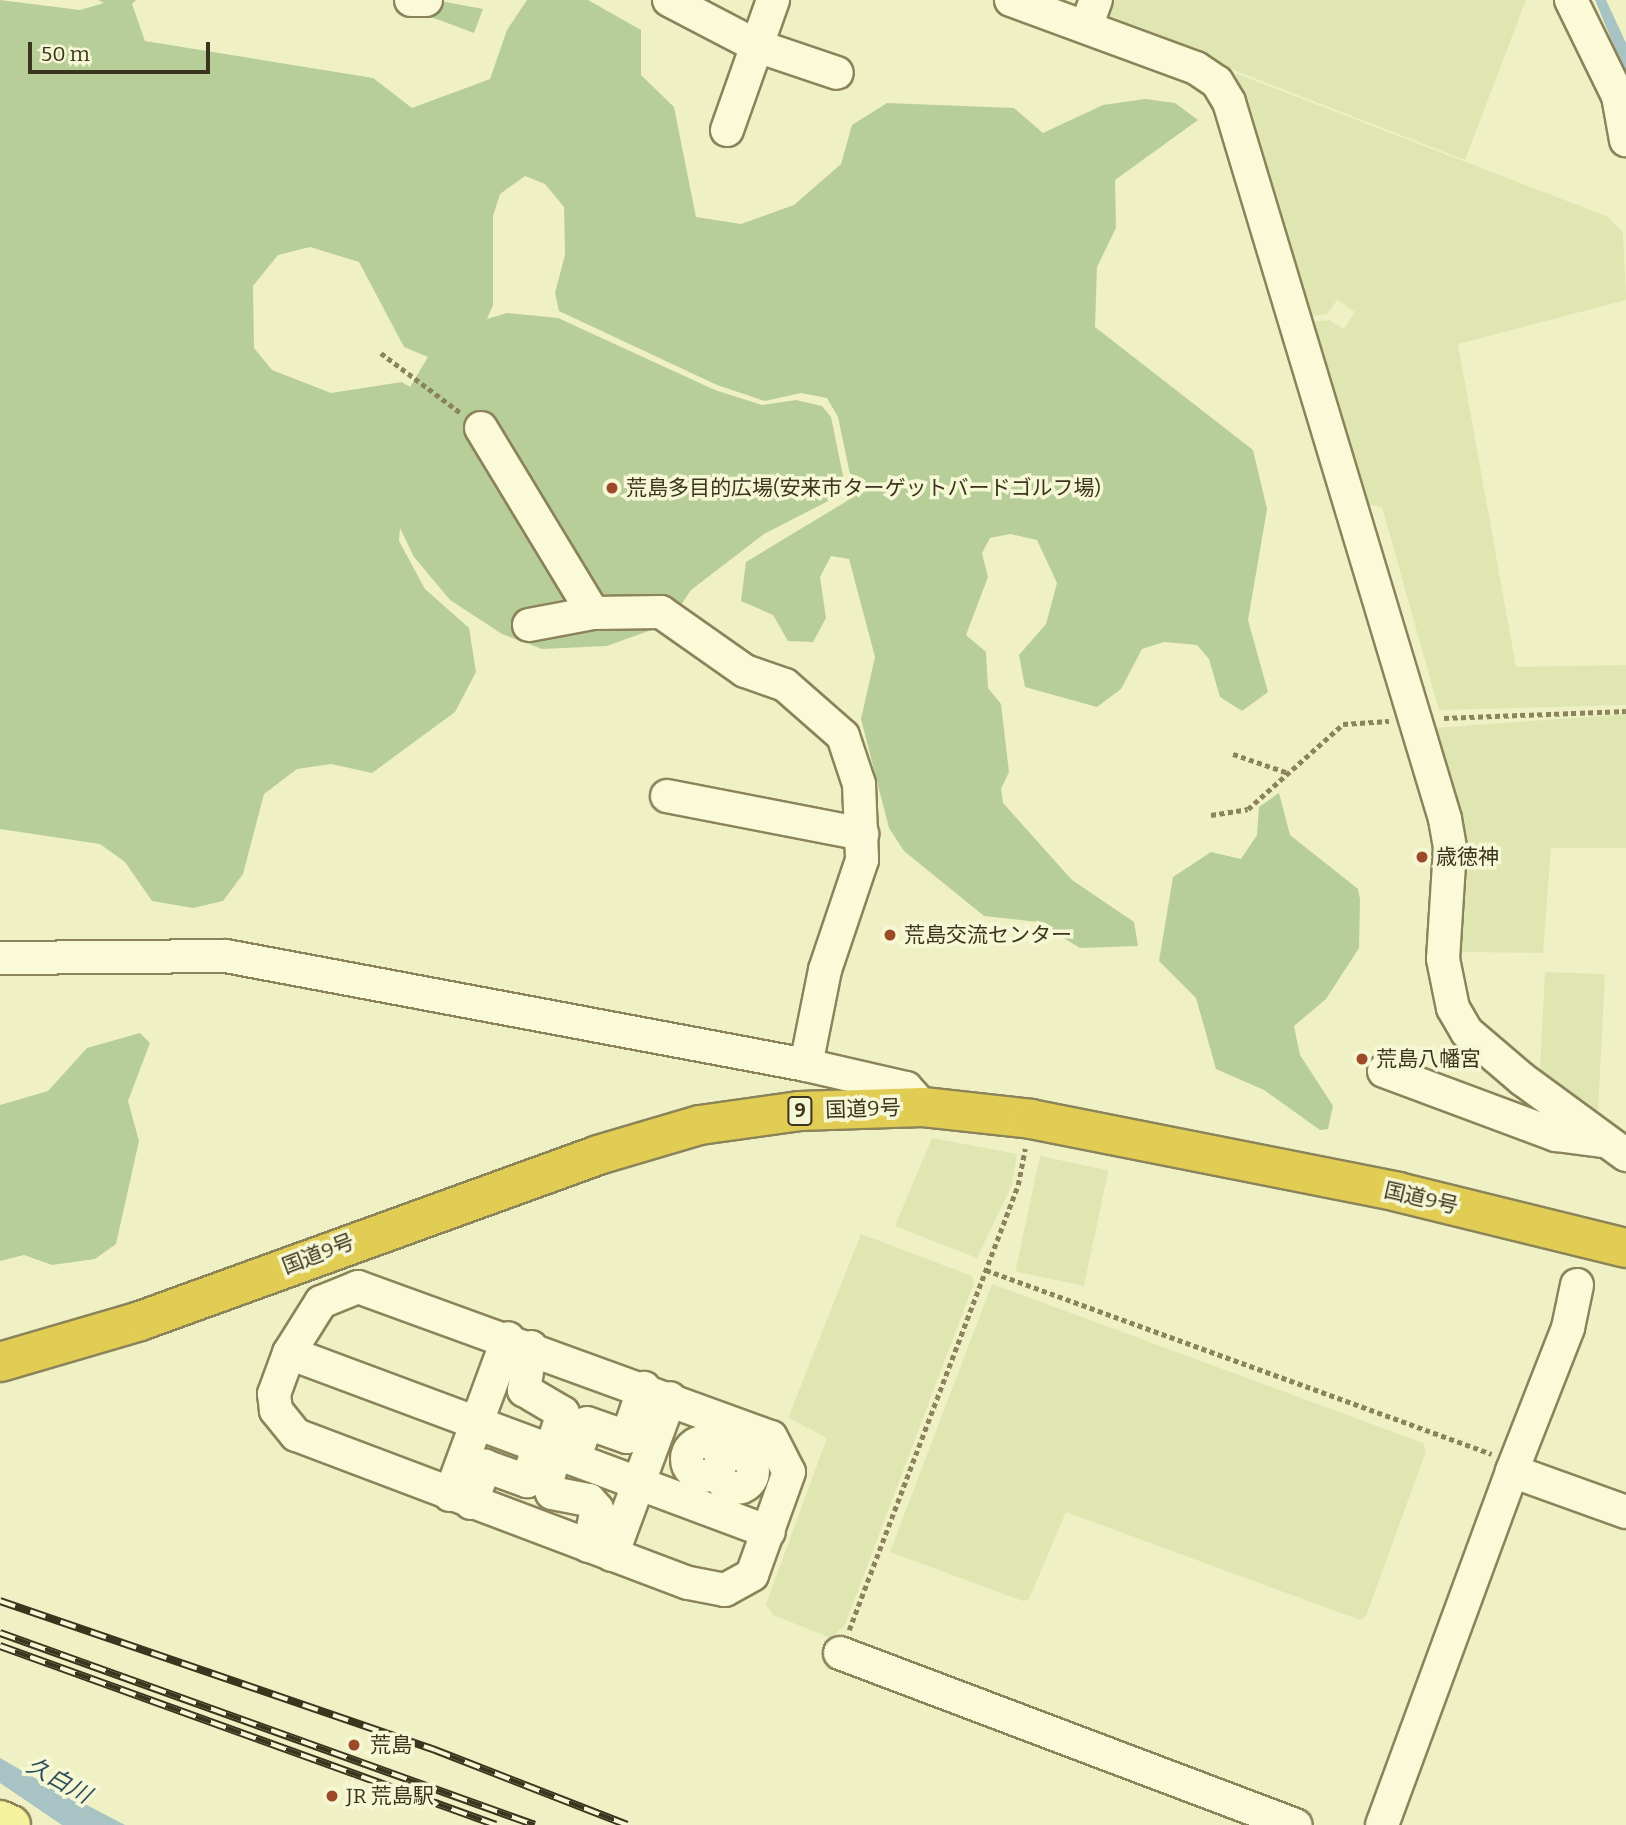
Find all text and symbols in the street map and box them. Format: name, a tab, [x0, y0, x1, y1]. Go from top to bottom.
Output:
scale bar	[32, 28, 214, 72]
text: 50 m	[41, 41, 90, 67]
place label: 荒島多目的広場(安来市ターゲットバードゴルフ場)	[626, 475, 1101, 501]
marker: 荒島多目的広場(安来市ターゲットバードゴルフ場)	[604, 480, 620, 496]
place label: 歳徳神	[1436, 844, 1499, 870]
marker: 歳徳神	[1414, 849, 1430, 865]
place label: 荒島交流センター	[904, 922, 1072, 948]
marker: 荒島交流センター	[882, 927, 898, 943]
place label: 荒島八幡宮	[1376, 1046, 1481, 1072]
marker: 荒島八幡宮	[1354, 1051, 1370, 1067]
street label: 国道9号	[825, 1095, 901, 1123]
road number: 9	[786, 1096, 814, 1126]
street label: 国道9号	[1381, 1177, 1461, 1219]
street label: 国道9号	[278, 1229, 358, 1279]
place label: 荒島	[370, 1732, 412, 1758]
marker: 荒島	[344, 1735, 364, 1755]
water label: 久白川	[22, 1751, 96, 1809]
place label: JR 荒島駅	[346, 1783, 434, 1809]
marker: JR 荒島駅	[324, 1788, 340, 1804]

